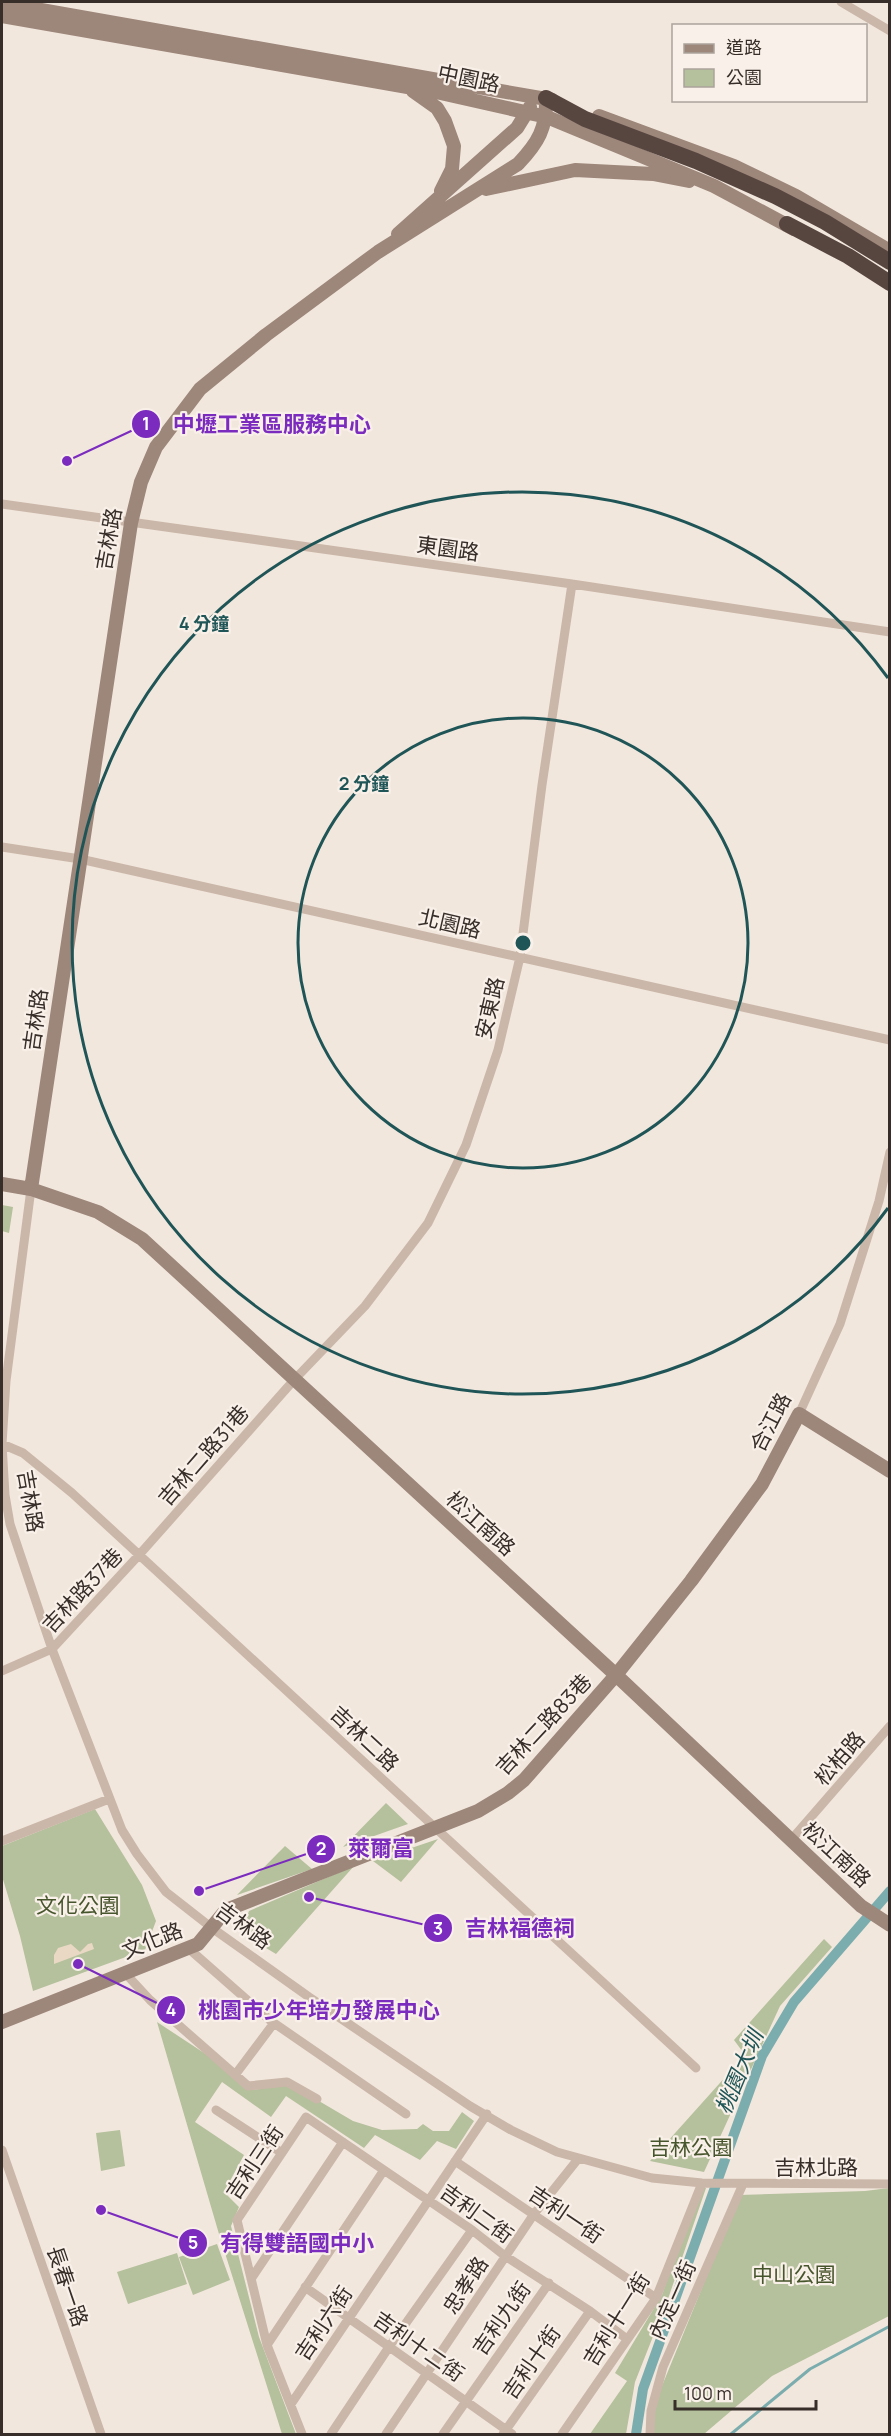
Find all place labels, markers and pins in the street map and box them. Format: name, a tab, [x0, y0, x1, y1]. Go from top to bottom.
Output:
callout: 中壢工業區服務中心	[131, 404, 383, 444]
centre of rings	[513, 933, 533, 953]
callout: 萊爾富	[306, 1829, 426, 1869]
callout: 吉林福德祠	[423, 1908, 587, 1948]
callout: 桃園市少年培力發展中心	[156, 1990, 452, 2030]
callout: 有得雙語國中小	[178, 2223, 386, 2263]

